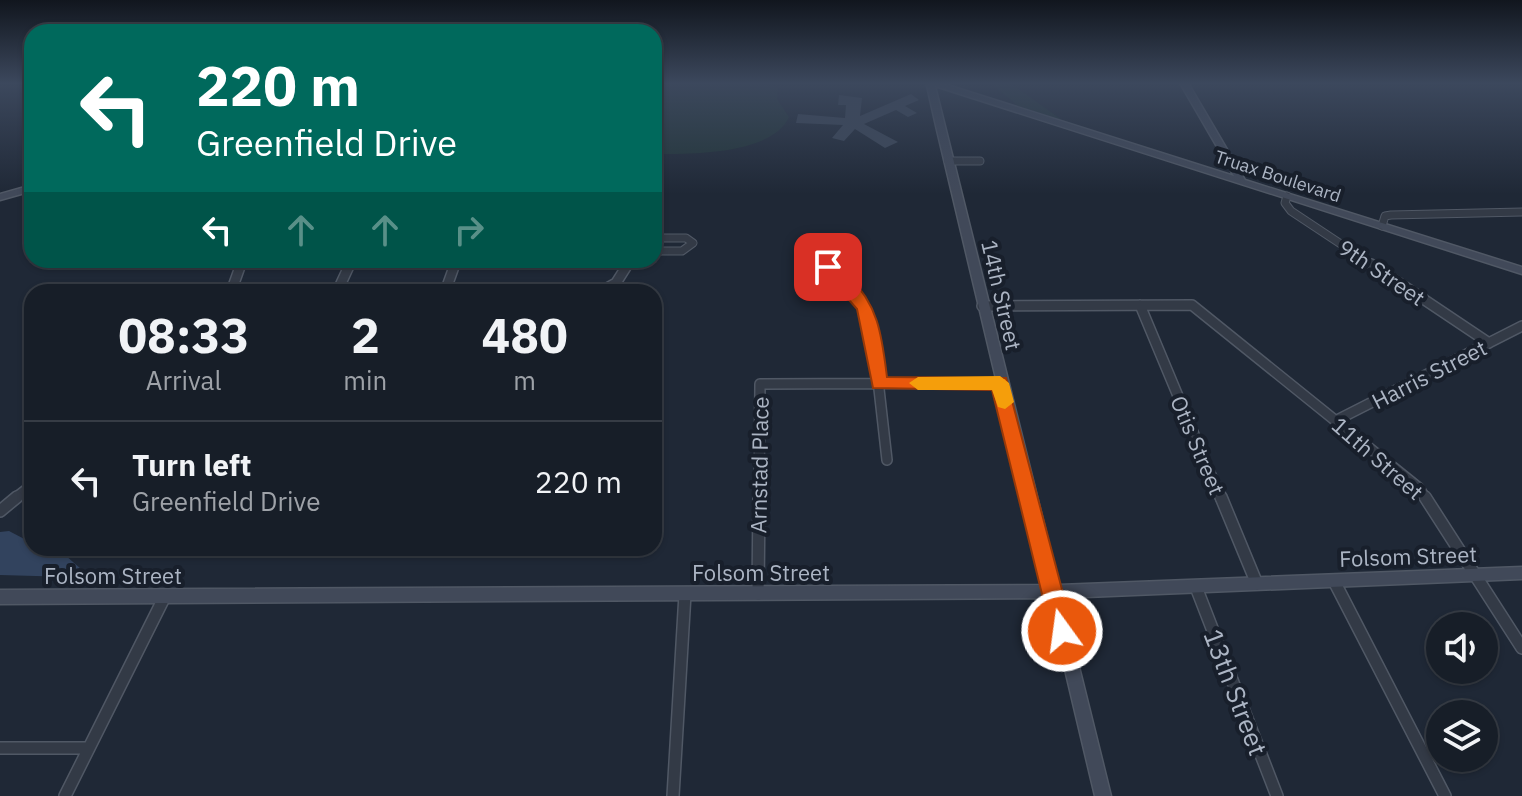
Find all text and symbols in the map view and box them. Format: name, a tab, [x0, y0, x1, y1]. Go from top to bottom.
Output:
text: 220 m	[196, 49, 360, 121]
icon: left	[64, 56, 168, 160]
text: Greenfield Drive	[196, 119, 457, 166]
street label: Truax Boulevard	[1212, 145, 1344, 207]
icon: left	[195, 208, 239, 252]
icon: ahead	[279, 208, 323, 252]
icon: ahead	[363, 208, 407, 252]
icon: right	[447, 208, 491, 252]
street label: 9th Street	[1333, 232, 1431, 312]
pin	[794, 233, 862, 301]
street label: 14th Street	[975, 237, 1029, 353]
icon: arrive	[806, 245, 850, 289]
text: 08:33	[118, 304, 249, 366]
text: 2	[351, 304, 380, 366]
text: 480	[481, 304, 568, 366]
street label: Harris Street	[1367, 333, 1491, 415]
text: Arrival	[146, 363, 222, 397]
text: min	[343, 363, 387, 397]
text: m	[513, 363, 536, 397]
street label: Otis Street	[1164, 391, 1232, 499]
street label: Arnstad Place	[743, 396, 775, 534]
street label: 11th Street	[1326, 410, 1430, 506]
text: Turn left	[132, 445, 251, 484]
icon: left	[64, 459, 108, 503]
text: 220 m	[535, 462, 622, 501]
text: Greenfield Drive	[132, 484, 320, 518]
street label: Folsom Street	[1339, 539, 1477, 573]
street label: Folsom Street	[692, 558, 830, 587]
street label: Folsom Street	[44, 561, 182, 590]
position arrow	[1020, 589, 1104, 673]
map controls	[1426, 612, 1498, 772]
button: sound	[1426, 612, 1498, 684]
street label: 13th Street	[1196, 624, 1276, 760]
button: layers	[1426, 700, 1498, 772]

